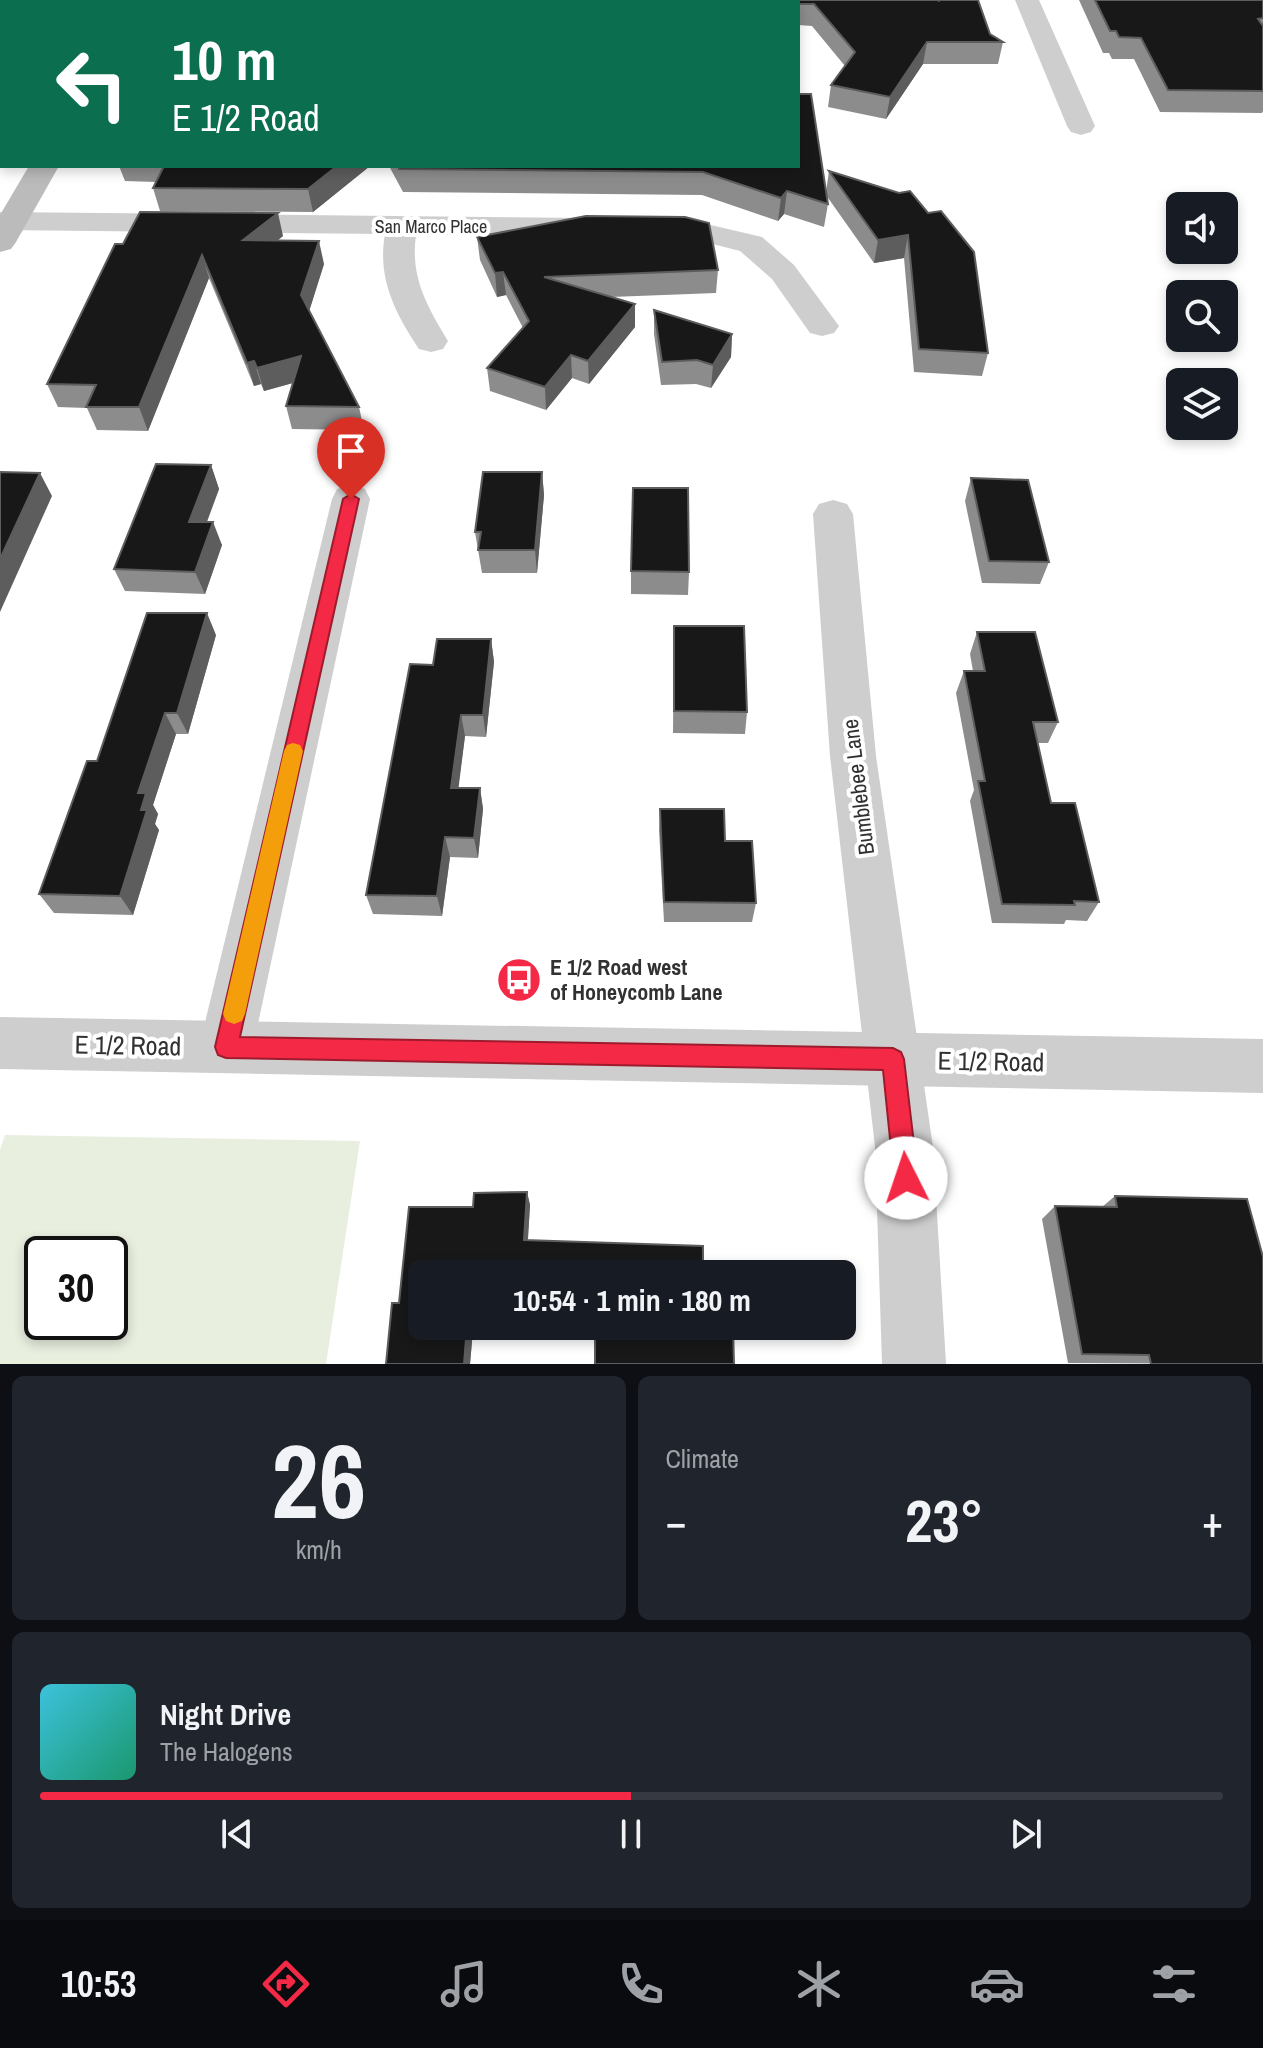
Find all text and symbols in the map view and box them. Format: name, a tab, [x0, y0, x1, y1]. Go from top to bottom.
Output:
text: 10 m	[172, 22, 277, 97]
icon: left	[40, 32, 144, 136]
text: E 1/2 Road	[172, 94, 320, 142]
map controls	[1166, 192, 1238, 440]
button: sound	[1166, 192, 1238, 264]
street label: San Marco Place	[375, 214, 487, 239]
button: search	[1166, 280, 1238, 352]
button: layers	[1166, 368, 1238, 440]
pin	[317, 417, 385, 499]
icon: arrive	[329, 429, 373, 473]
street label: Bumblebee Lane	[835, 717, 881, 857]
place label: E 1/2 Road west of Honeycomb Lane	[550, 952, 722, 1007]
bus stop icon: E 1/2 Road west of Honeycomb Lane	[495, 956, 543, 1004]
street label: E 1/2 Road	[74, 1027, 182, 1063]
street label: E 1/2 Road	[937, 1043, 1045, 1079]
position arrow	[864, 1136, 948, 1220]
speed limit sign: 30	[24, 1236, 128, 1340]
text: 10:54 · 1 min · 180 m	[513, 1280, 751, 1320]
text: 26	[271, 1410, 366, 1550]
text: Climate	[666, 1441, 739, 1476]
text: 23°	[905, 1480, 984, 1561]
text: −	[666, 1491, 687, 1551]
text: +	[1202, 1491, 1223, 1551]
text: km/h	[296, 1532, 342, 1567]
text: Night Drive	[160, 1694, 291, 1734]
text: The Halogens	[160, 1734, 293, 1769]
icon: previous	[215, 1812, 259, 1856]
icon: pause	[609, 1812, 653, 1856]
icon: next	[1004, 1812, 1048, 1856]
icon: directions	[258, 1956, 314, 2012]
icon: music	[436, 1956, 492, 2012]
icon: phone	[613, 1956, 669, 2012]
icon: climate	[791, 1956, 847, 2012]
icon: car	[969, 1956, 1025, 2012]
icon: filters	[1146, 1956, 1202, 2012]
text: 10:53	[61, 1960, 136, 2008]

